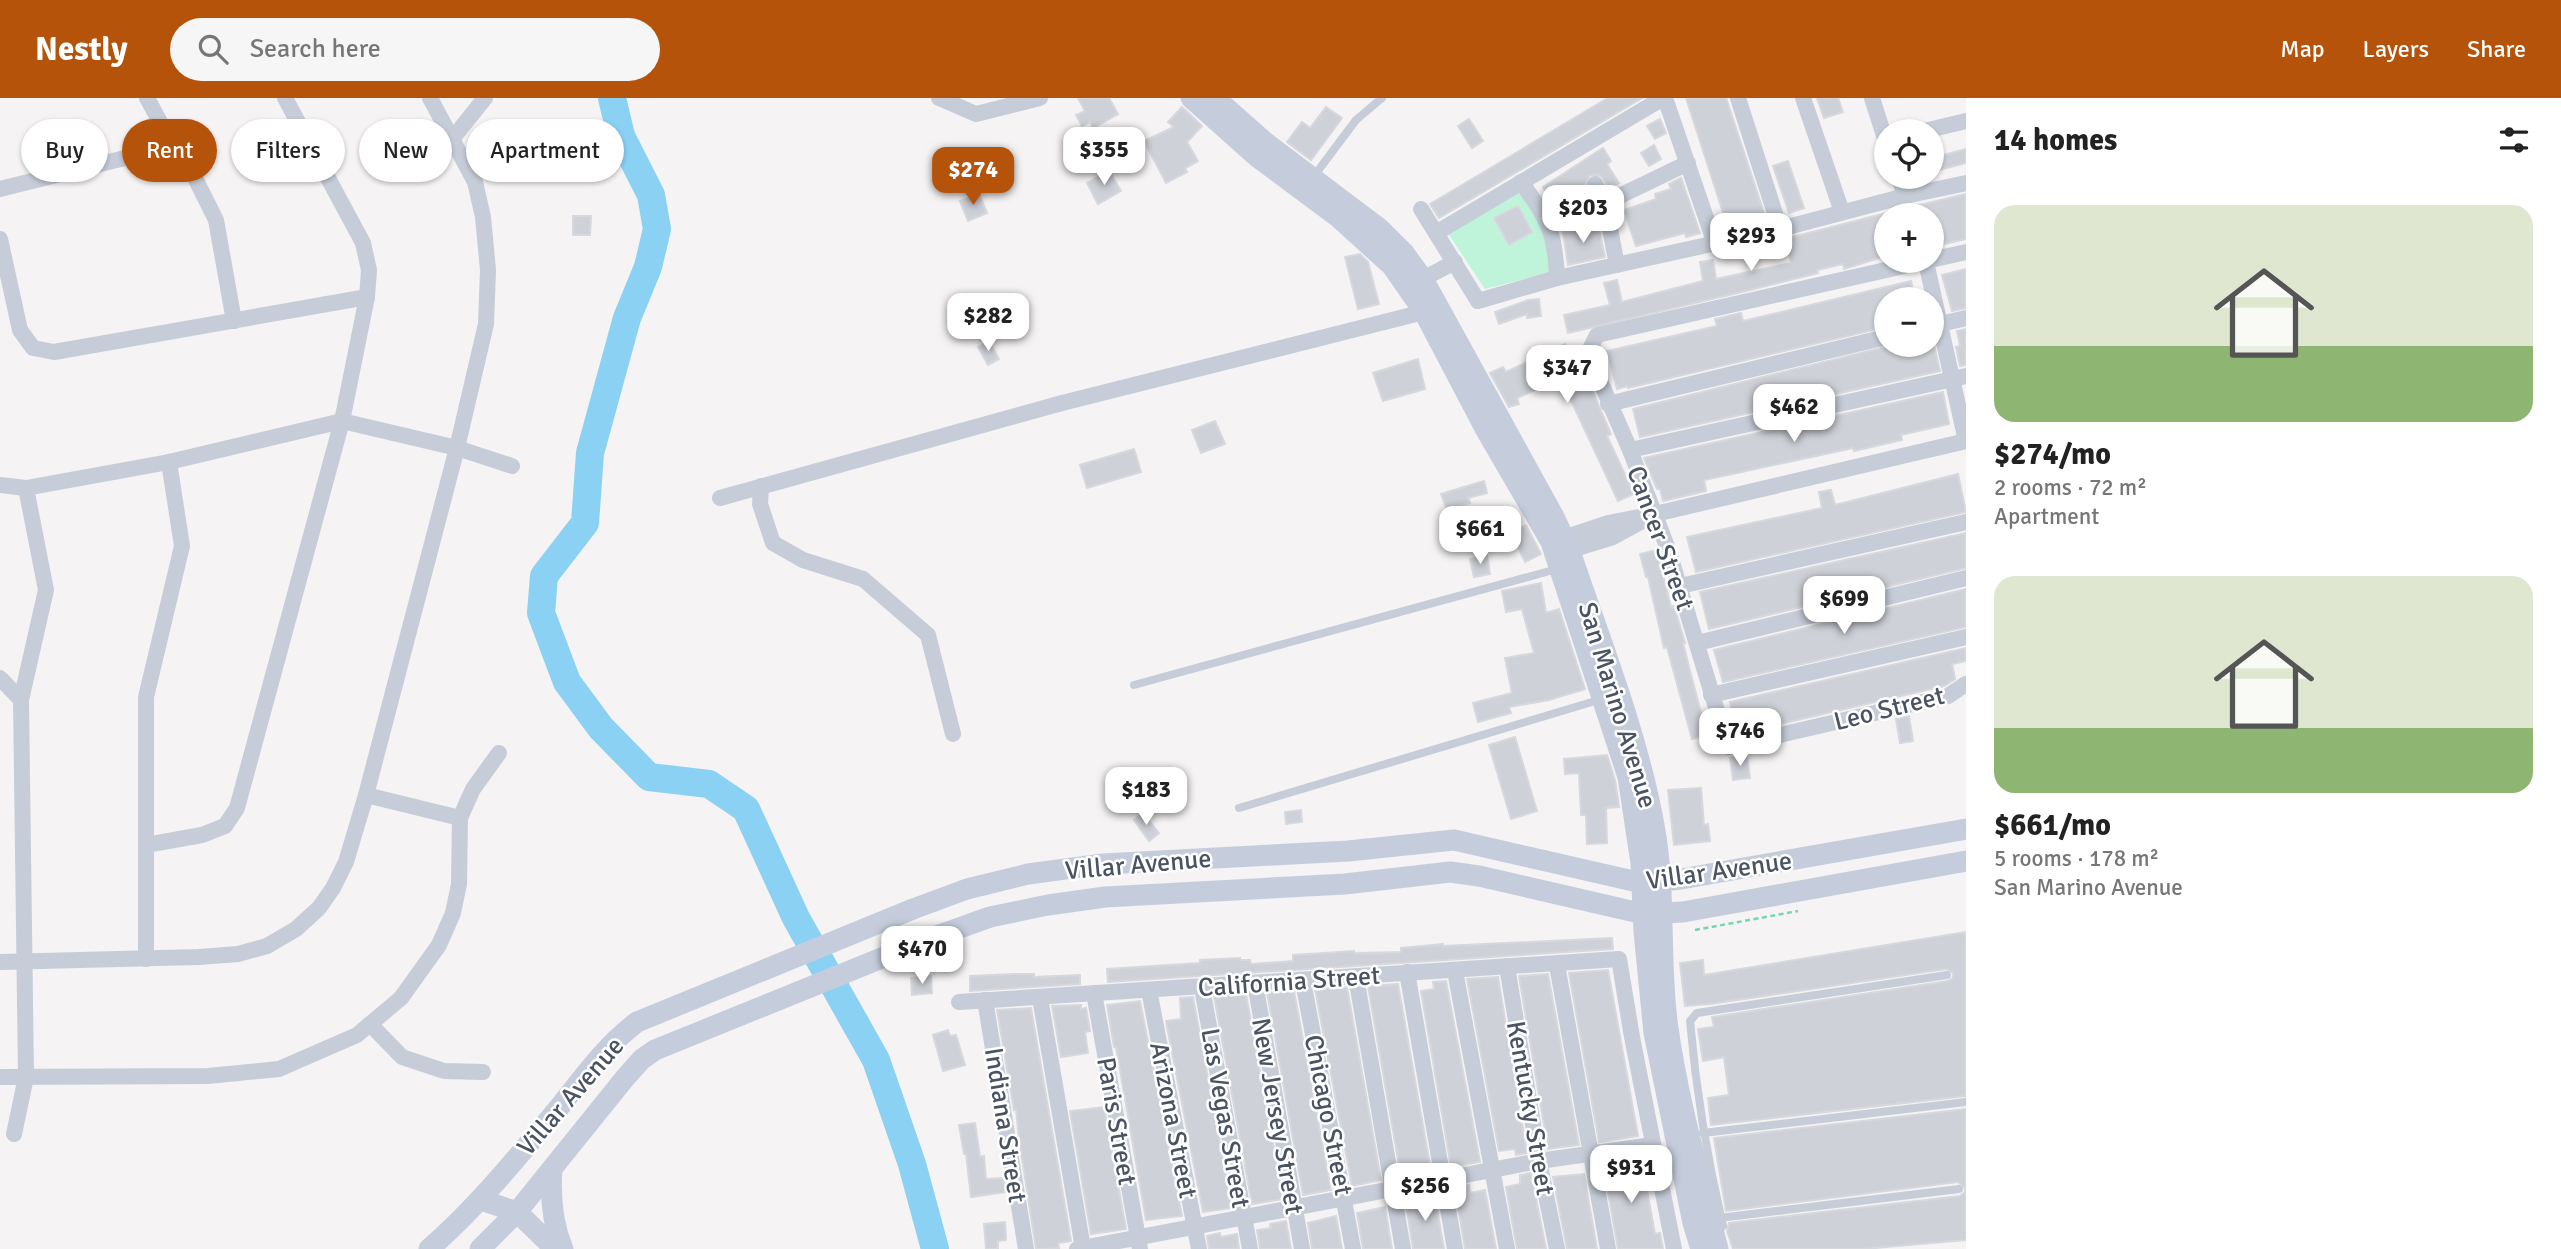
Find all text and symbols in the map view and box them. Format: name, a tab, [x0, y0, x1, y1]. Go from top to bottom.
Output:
search box	[170, 18, 660, 81]
text: Nestly	[35, 29, 128, 70]
icon: search	[194, 30, 232, 68]
text: Search here	[250, 33, 381, 65]
text: Map	[2280, 34, 2325, 64]
text: Layers	[2363, 34, 2429, 64]
text: Share	[2467, 34, 2526, 64]
chip: Buy	[21, 119, 108, 182]
chip: Rent	[122, 119, 217, 182]
chip: Filters	[231, 119, 345, 182]
chip: New	[359, 119, 452, 182]
chip: Apartment	[466, 119, 624, 182]
map controls	[1874, 119, 1944, 357]
button: locate	[1874, 119, 1944, 189]
icon: filters	[2495, 121, 2533, 159]
text: 14 homes	[1994, 122, 2117, 159]
pin: $355	[1063, 127, 1145, 187]
text: $355	[1079, 135, 1129, 164]
pin: $274	[932, 148, 1014, 207]
text: $274	[948, 155, 998, 184]
pin: $203	[1542, 186, 1624, 245]
text: $203	[1558, 193, 1608, 222]
button: +	[1874, 203, 1944, 273]
pin: $293	[1710, 214, 1792, 273]
text: $293	[1726, 221, 1776, 250]
icon: home	[2201, 250, 2327, 376]
button: −	[1874, 287, 1944, 357]
pin: $282	[947, 294, 1029, 353]
text: $282	[963, 301, 1013, 330]
pin: $347	[1526, 345, 1608, 405]
text: $347	[1542, 353, 1592, 382]
pin: $462	[1753, 384, 1835, 444]
text: $462	[1769, 392, 1819, 421]
text: $274/mo	[1994, 436, 2111, 473]
street label: Cancer Street	[1619, 462, 1701, 615]
text: 2 rooms · 72 m²	[1994, 473, 2147, 502]
text: Apartment	[1994, 502, 2099, 531]
pin: $661	[1439, 506, 1521, 566]
text: $661	[1455, 514, 1505, 543]
pin: $699	[1803, 576, 1885, 636]
text: $699	[1819, 584, 1869, 613]
street label: San Marino Avenue	[1571, 599, 1664, 812]
icon: home	[2201, 621, 2327, 747]
street label: Leo Street	[1831, 680, 1948, 738]
pin: $746	[1699, 708, 1781, 768]
text: $746	[1715, 716, 1765, 745]
pin: $183	[1105, 768, 1187, 827]
text: $183	[1121, 775, 1171, 804]
text: $661/mo	[1994, 807, 2111, 844]
street label: Villar Avenue	[1064, 843, 1213, 887]
text: 5 rooms · 178 m²	[1994, 844, 2159, 873]
street label: Villar Avenue	[1644, 845, 1794, 897]
text: San Marino Avenue	[1994, 873, 2183, 902]
pin: $470	[881, 926, 963, 986]
text: $470	[897, 934, 947, 963]
street label: California Street	[1197, 960, 1381, 1004]
street label: New Jersey Street	[1244, 1016, 1310, 1217]
street label: Kentucky Street	[1499, 1019, 1561, 1198]
street label: Las Vegas Street	[1193, 1026, 1257, 1211]
street label: Villar Avenue	[511, 1031, 631, 1163]
street label: Chicago Street	[1297, 1032, 1359, 1198]
street label: Arizona Street	[1142, 1039, 1204, 1201]
street label: Indiana Street	[977, 1045, 1033, 1205]
street label: Paris Street	[1089, 1055, 1143, 1188]
pin: $931	[1590, 1146, 1672, 1205]
text: $931	[1606, 1153, 1656, 1182]
pin: $256	[1384, 1164, 1466, 1223]
text: $256	[1400, 1171, 1450, 1200]

